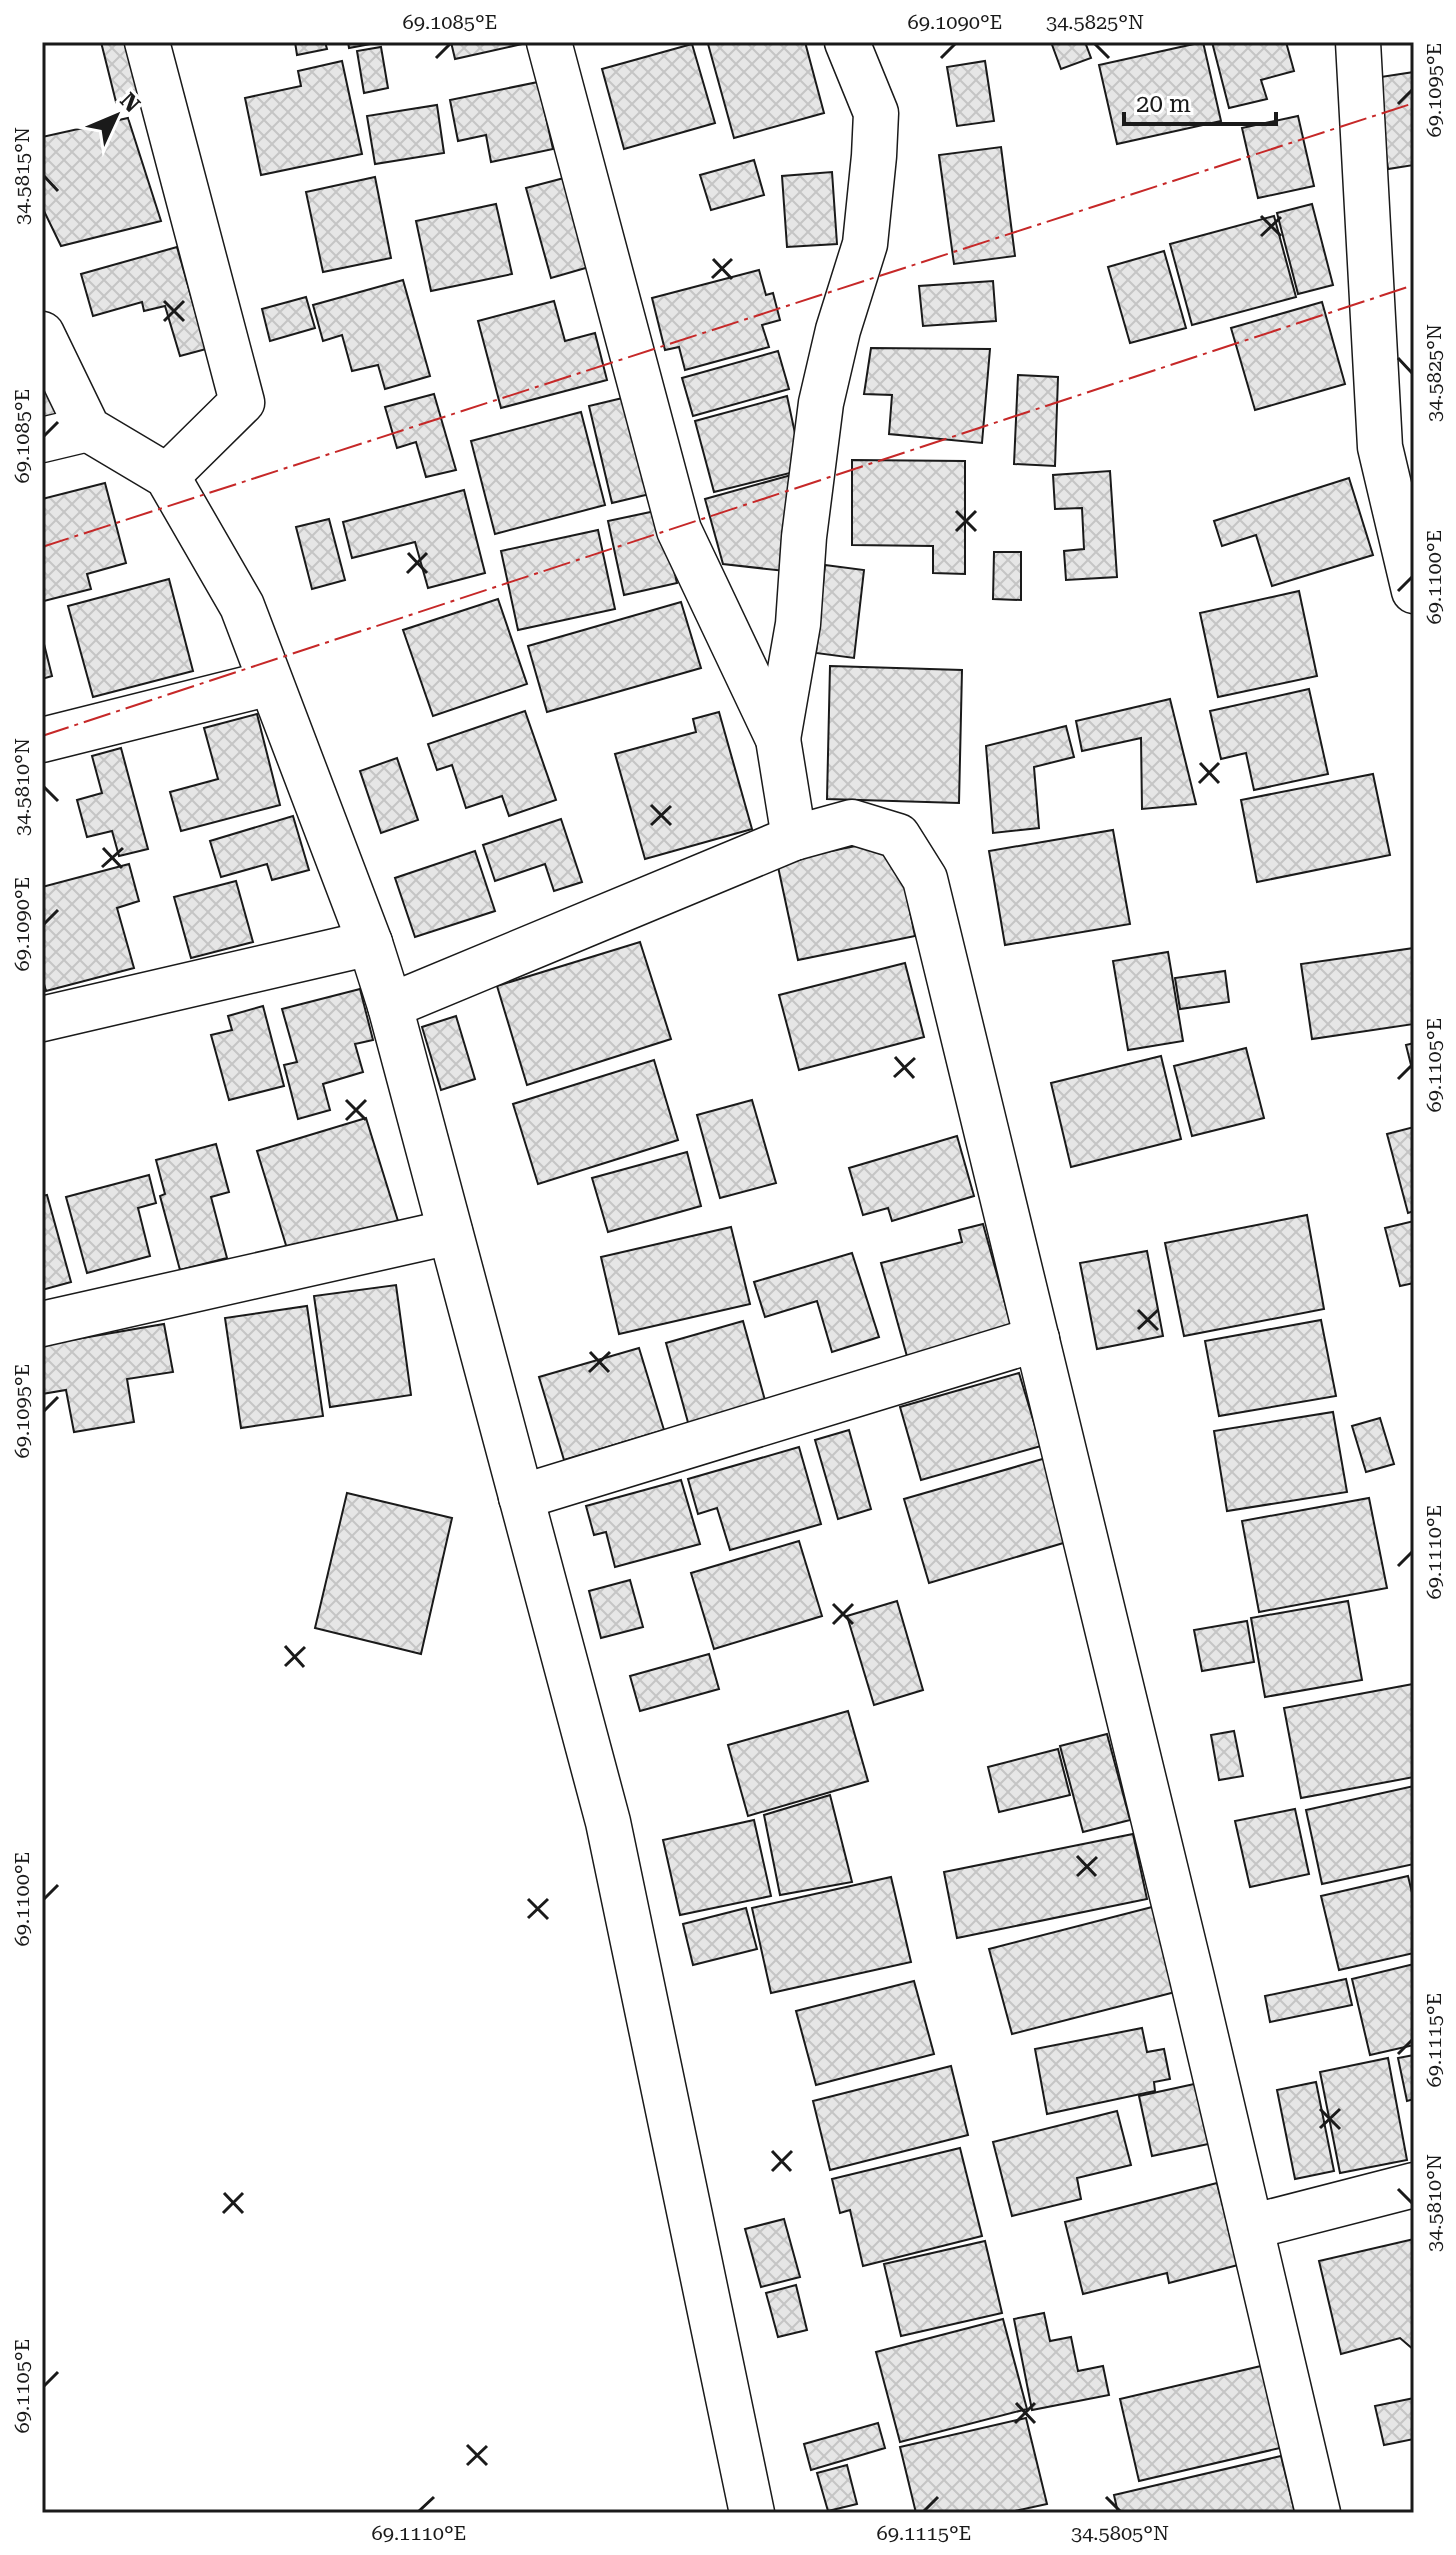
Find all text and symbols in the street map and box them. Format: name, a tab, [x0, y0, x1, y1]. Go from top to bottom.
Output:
text: 69.1085°E	[403, 10, 497, 34]
text: 69.1090°E	[908, 10, 1002, 34]
text: 34.5825°N	[1046, 10, 1144, 34]
text: 69.1095°E	[1422, 43, 1446, 137]
north arrow	[76, 76, 156, 156]
scale bar	[1124, 76, 1276, 126]
text: N	[115, 88, 145, 117]
text: 20 m	[1136, 90, 1191, 118]
text: 34.5815°N	[10, 127, 34, 225]
text: 34.5825°N	[1422, 324, 1446, 422]
text: 69.1085°E	[10, 389, 34, 483]
text: 69.1100°E	[1422, 530, 1446, 624]
text: 34.5810°N	[10, 738, 34, 836]
text: 69.1090°E	[10, 877, 34, 971]
text: 69.1105°E	[1422, 1018, 1446, 1112]
text: 69.1095°E	[10, 1364, 34, 1458]
text: 69.1110°E	[1422, 1505, 1446, 1599]
text: 69.1100°E	[10, 1852, 34, 1946]
text: 69.1115°E	[1422, 1993, 1446, 2087]
text: 34.5810°N	[1422, 2154, 1446, 2252]
text: 69.1105°E	[10, 2339, 34, 2433]
text: 69.1110°E	[372, 2521, 466, 2545]
text: 69.1115°E	[877, 2521, 971, 2545]
text: 34.5805°N	[1071, 2521, 1169, 2545]

